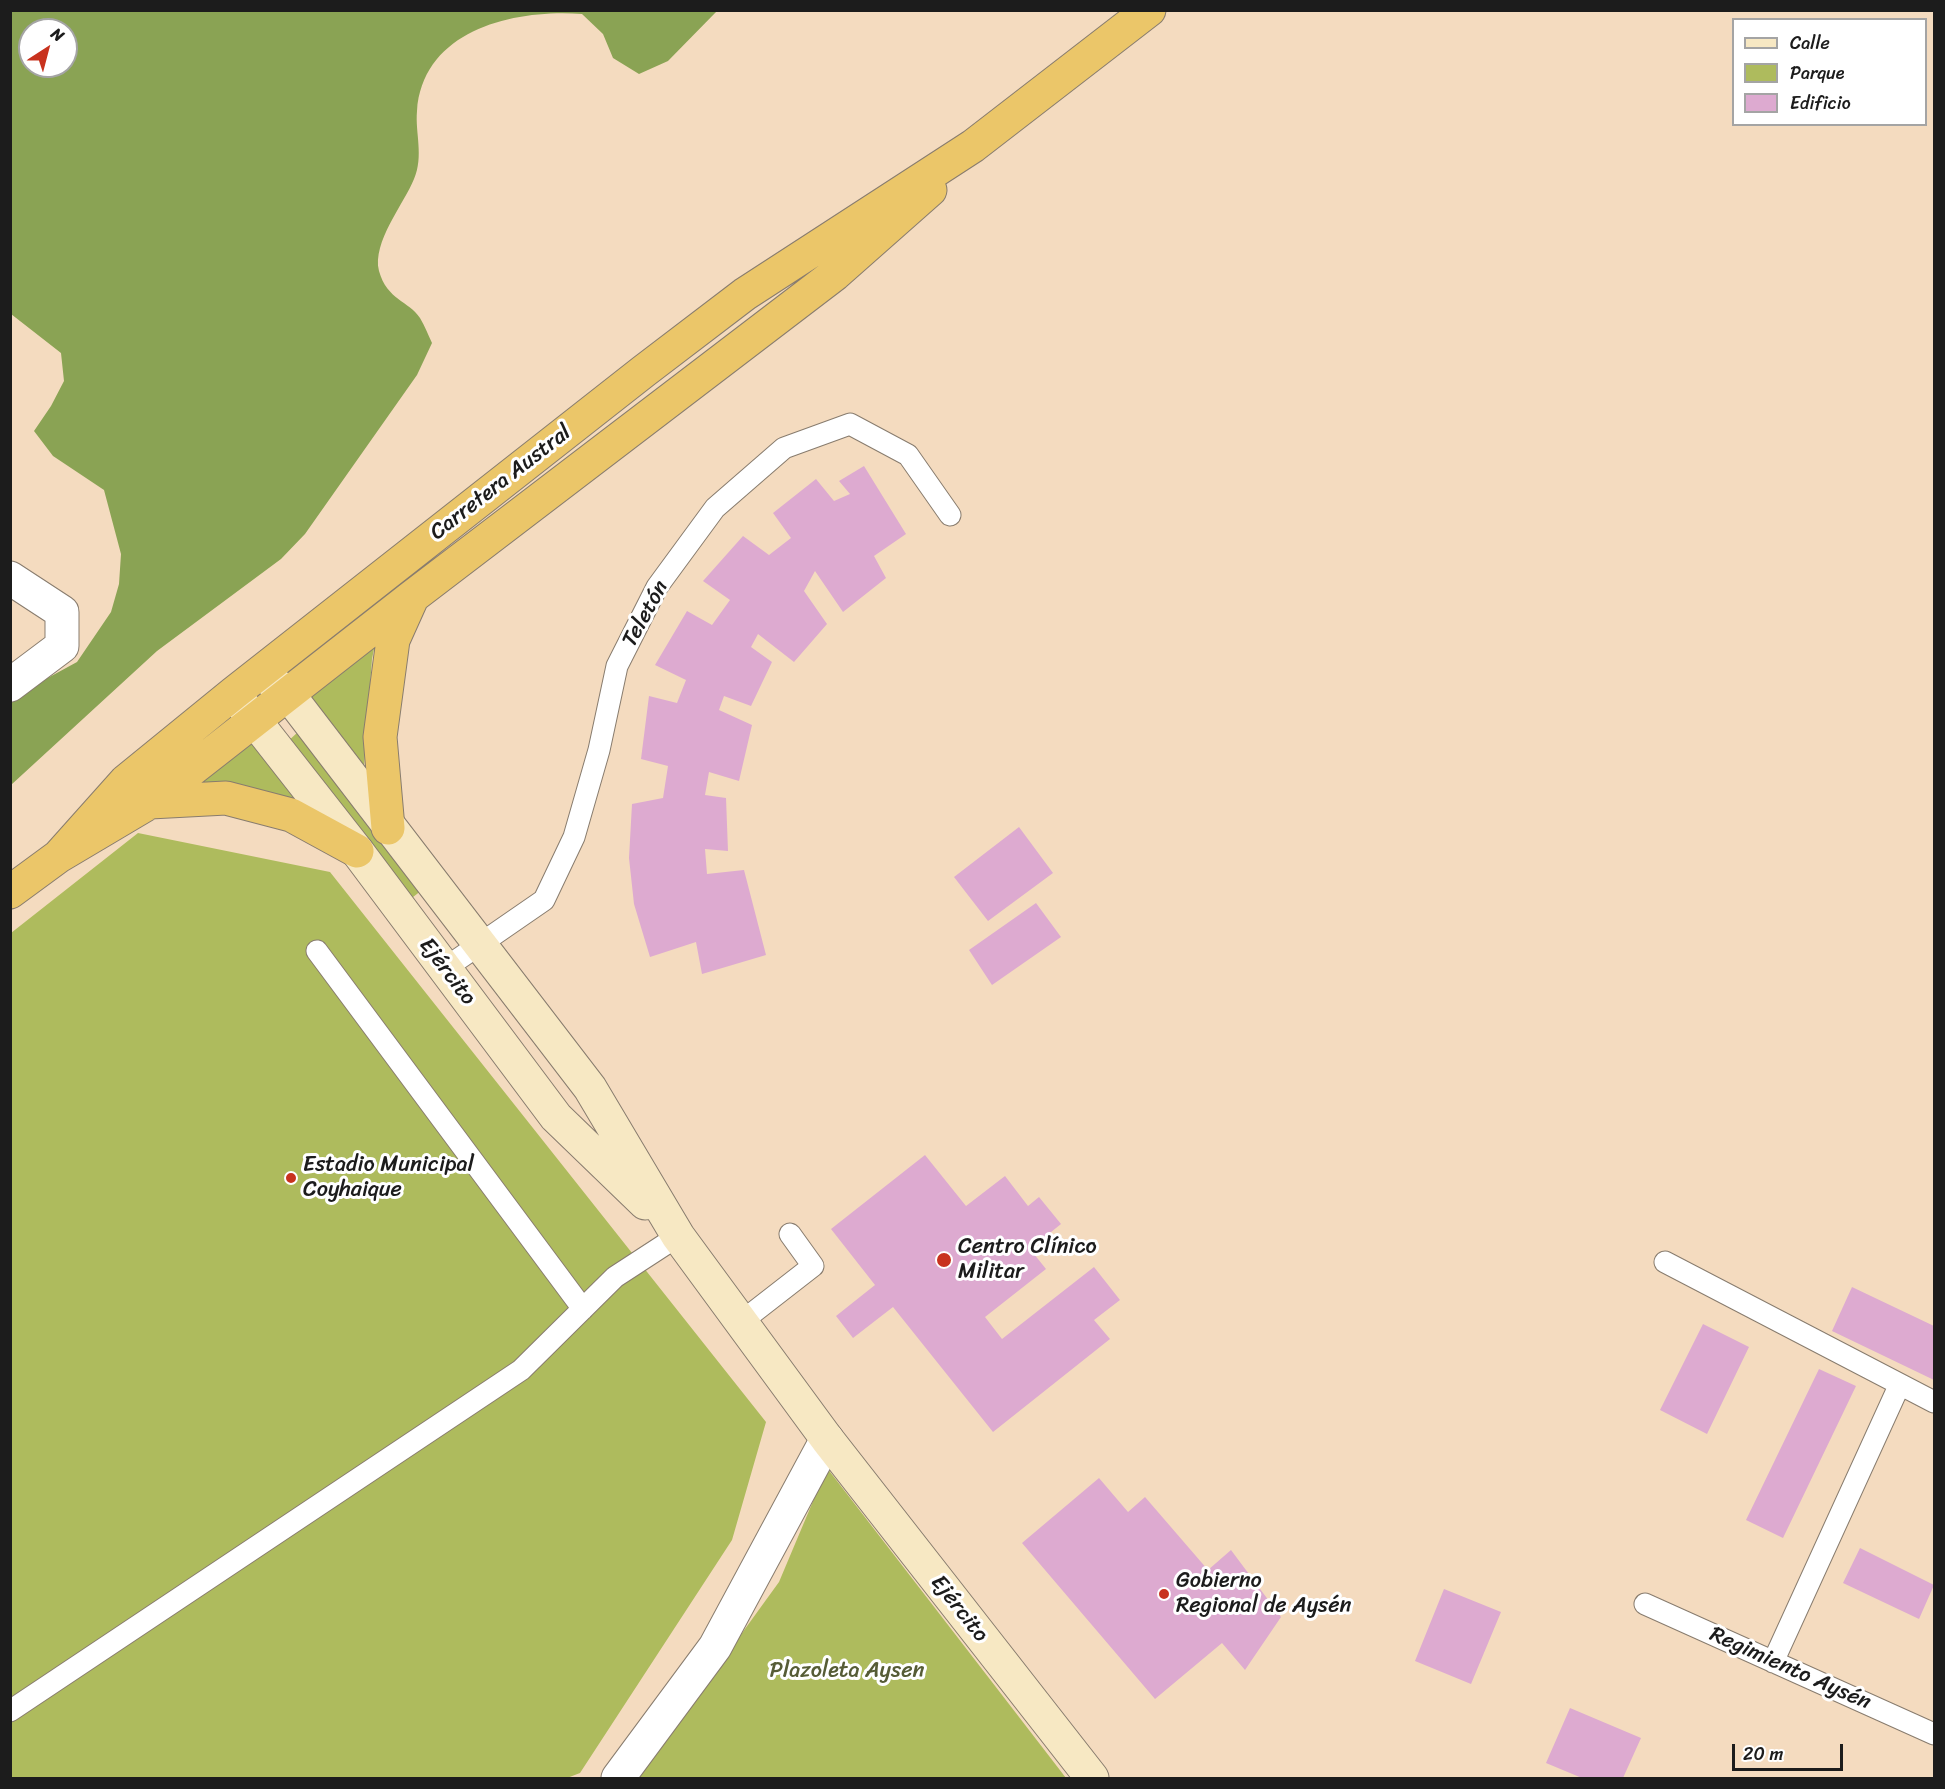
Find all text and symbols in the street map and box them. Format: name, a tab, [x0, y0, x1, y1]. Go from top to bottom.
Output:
north arrow	[18, 18, 78, 78]
legend	[1732, 18, 1927, 126]
text: N	[45, 20, 71, 50]
text: Calle	[1790, 27, 1830, 59]
text: Parque	[1790, 57, 1844, 89]
text: Edificio	[1790, 87, 1851, 119]
street label: Carretera Austral	[425, 420, 577, 546]
street label: Teletón	[617, 576, 675, 652]
street label: Ejército	[413, 933, 481, 1011]
place label: Estadio Municipal Coyhaique	[303, 1152, 474, 1204]
marker: Estadio Municipal Coyhaique	[284, 1171, 298, 1185]
place label: Centro Clínico Militar	[958, 1234, 1097, 1286]
marker: Centro Clínico Militar	[935, 1251, 953, 1269]
place label: Gobierno Regional de Aysén	[1176, 1568, 1351, 1620]
street label: Ejército	[925, 1570, 993, 1648]
marker: Gobierno Regional de Aysén	[1157, 1587, 1171, 1601]
street label: Regimiento Aysén	[1705, 1622, 1875, 1716]
park label: Plazoleta Aysen	[770, 1658, 924, 1684]
scale bar	[1735, 1732, 1846, 1770]
text: 20 m	[1743, 1738, 1783, 1770]

